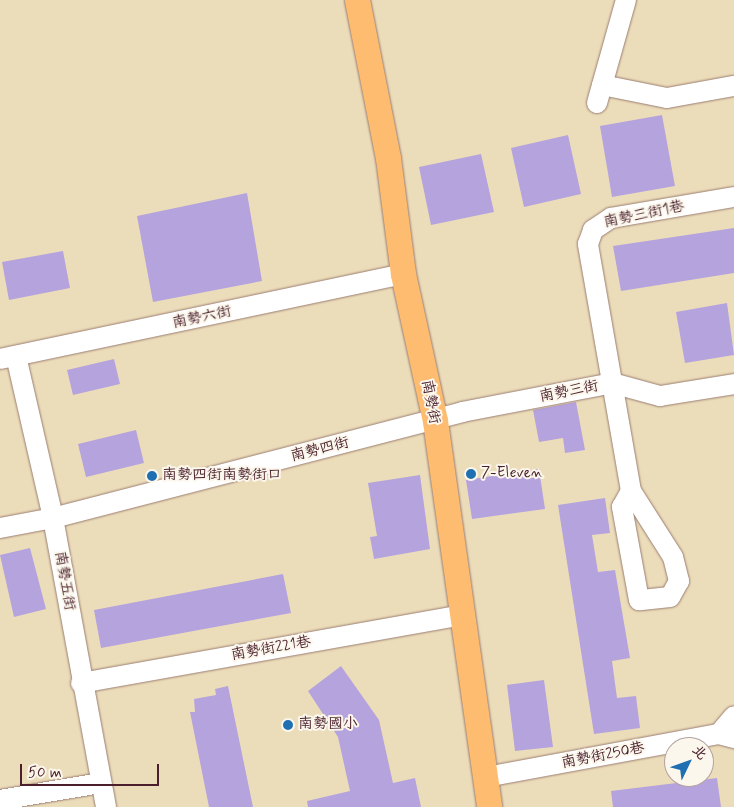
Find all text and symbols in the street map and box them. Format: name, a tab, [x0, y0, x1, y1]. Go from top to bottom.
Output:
street label: 南勢三街1巷	[602, 198, 686, 232]
street label: 南勢六街	[171, 303, 233, 333]
street label: 南勢三街	[538, 377, 600, 407]
street label: 南勢街	[417, 378, 443, 426]
street label: 南勢四街	[289, 434, 351, 466]
place label: 7-Eleven	[481, 465, 543, 483]
place label: 南勢四街南勢街口	[162, 467, 282, 485]
marker: 7-Eleven	[465, 468, 477, 480]
marker: 南勢四街南勢街口	[146, 470, 158, 482]
street label: 南勢五街	[50, 550, 78, 612]
street label: 南勢街221巷	[230, 633, 312, 665]
place label: 南勢國小	[298, 716, 358, 734]
marker: 南勢國小	[282, 719, 294, 731]
north arrow	[664, 737, 714, 787]
street label: 南勢街250巷	[560, 739, 646, 773]
text: 北	[688, 741, 711, 764]
scale bar	[22, 754, 161, 786]
text: 50 m	[28, 763, 62, 783]

